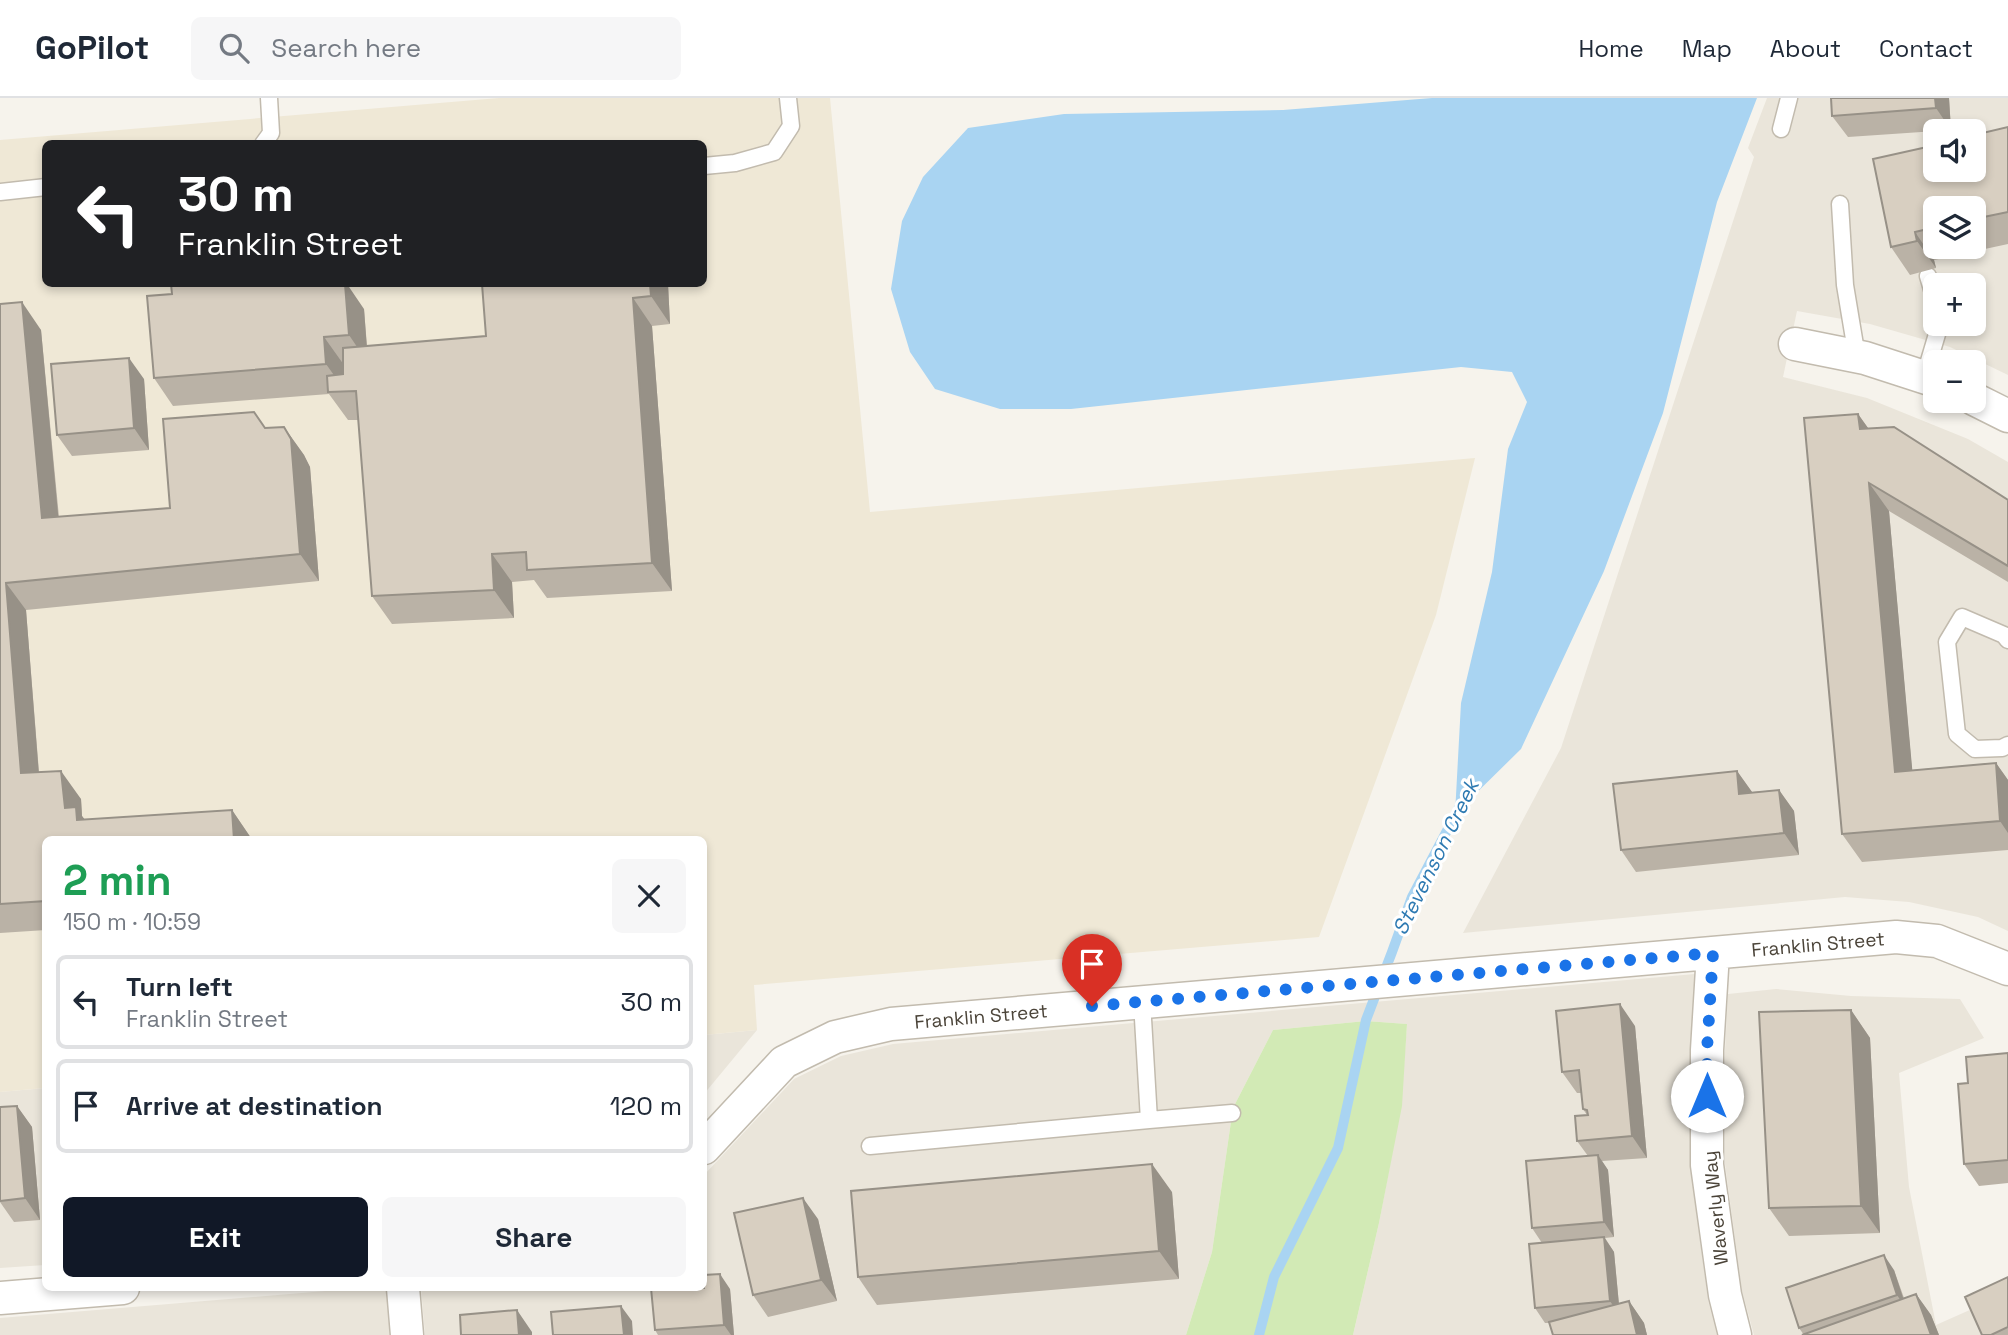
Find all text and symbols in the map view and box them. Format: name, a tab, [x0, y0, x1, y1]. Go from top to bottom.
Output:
search box	[191, 17, 681, 80]
text: GoPilot	[35, 27, 149, 69]
icon: search	[215, 29, 253, 67]
text: Search here	[271, 31, 421, 65]
text: Home	[1578, 33, 1644, 64]
text: Map	[1682, 33, 1732, 64]
text: About	[1770, 33, 1841, 64]
text: Contact	[1879, 33, 1973, 64]
map controls	[1923, 119, 1986, 413]
button: sound	[1923, 119, 1986, 182]
text: 30 m	[178, 163, 294, 225]
icon: left	[63, 168, 154, 259]
button: layers	[1923, 196, 1986, 259]
text: Franklin Street	[178, 224, 403, 264]
button: +	[1923, 273, 1986, 336]
button: −	[1923, 350, 1986, 413]
water label: Stevenson Creek	[1386, 772, 1486, 939]
text: 2 min	[63, 854, 172, 907]
button: close	[612, 859, 686, 933]
text: 150 m · 10:59	[63, 907, 201, 937]
street label: Franklin Street	[1750, 926, 1886, 963]
pin	[1062, 934, 1122, 1006]
icon: arrive	[1073, 945, 1111, 983]
text: Turn left	[126, 970, 233, 1004]
icon: left	[67, 983, 105, 1021]
text: 30 m	[621, 985, 682, 1019]
street label: Franklin Street	[913, 998, 1049, 1035]
text: Franklin Street	[126, 1004, 288, 1034]
position arrow	[1670, 1059, 1744, 1133]
icon: arrive	[67, 1087, 105, 1125]
text: Arrive at destination	[126, 1089, 383, 1123]
text: 120 m	[610, 1089, 682, 1123]
street label: Waverly Way	[1697, 1150, 1734, 1266]
button: Exit	[63, 1197, 368, 1277]
button: Share	[382, 1197, 686, 1277]

